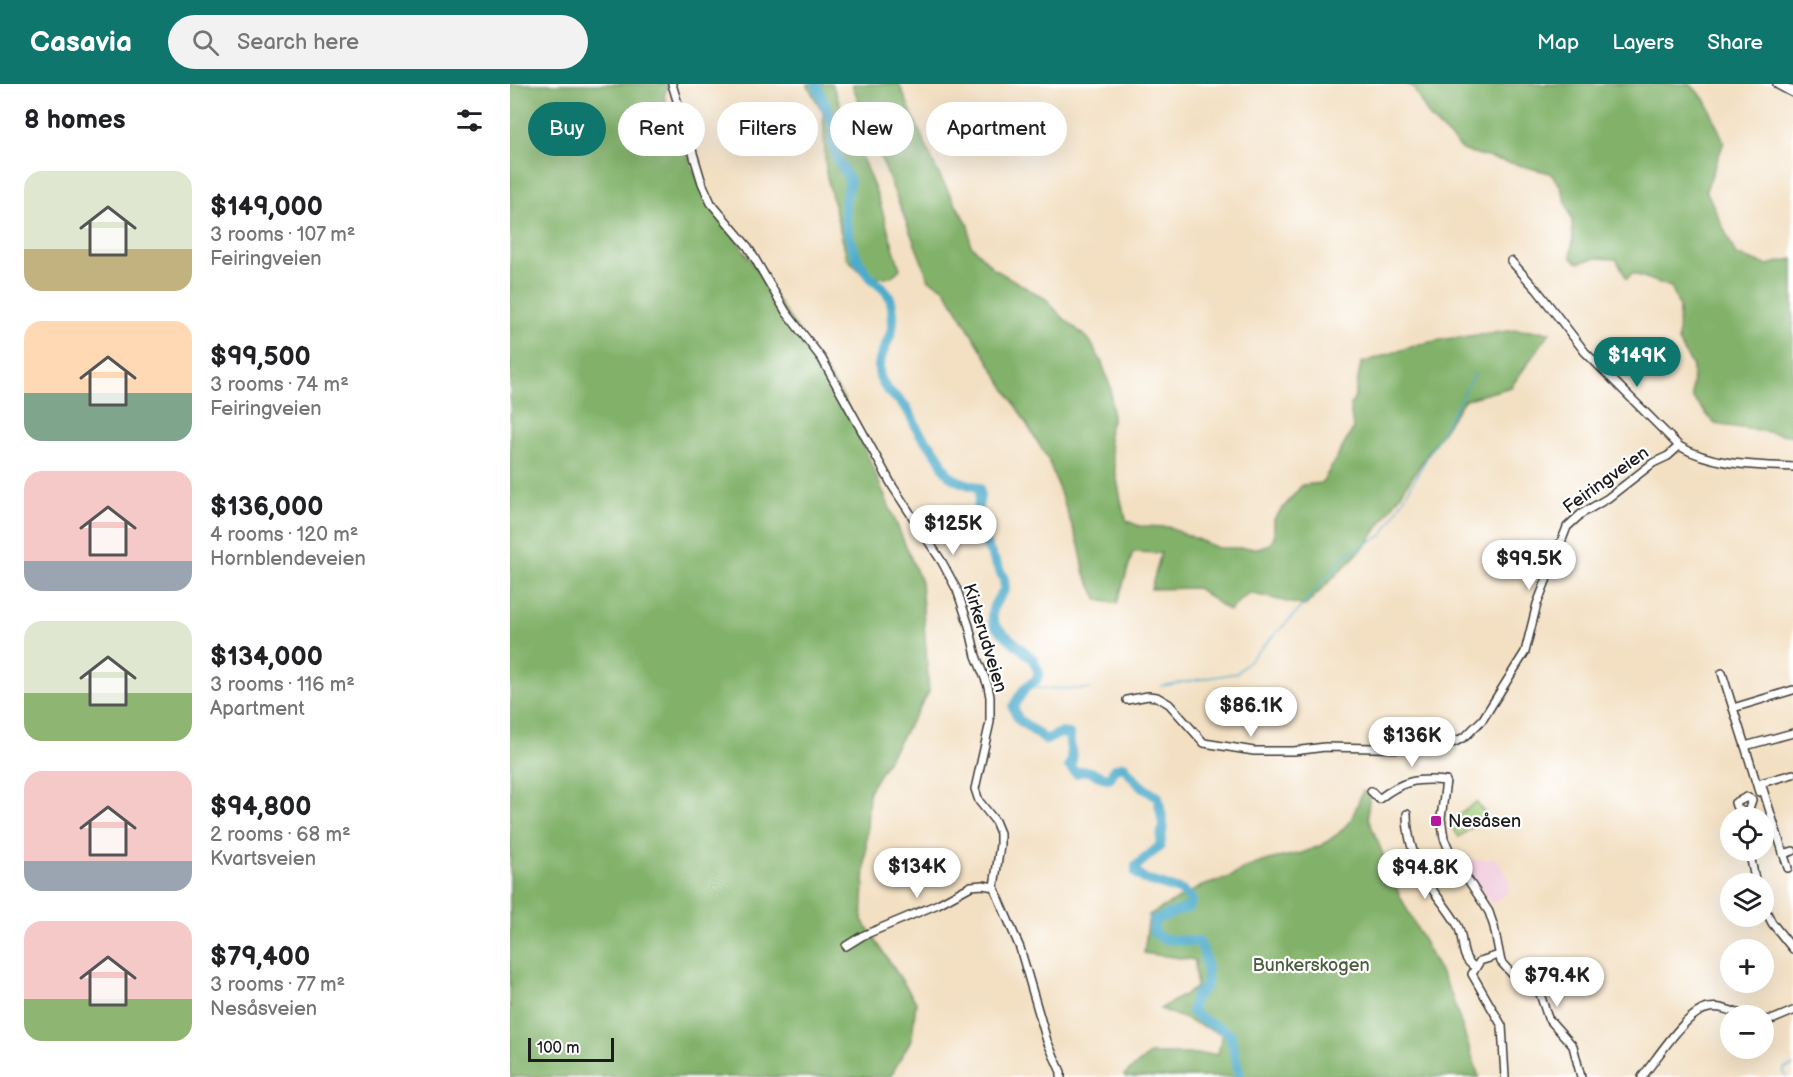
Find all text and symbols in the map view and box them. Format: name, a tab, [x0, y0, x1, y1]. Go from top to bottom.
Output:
search box	[168, 15, 588, 69]
text: Casavia	[30, 26, 132, 59]
icon: search	[189, 26, 222, 59]
text: Search here	[237, 29, 359, 56]
text: Map	[1537, 30, 1579, 55]
text: Layers	[1612, 30, 1674, 55]
text: Share	[1707, 30, 1763, 55]
chip: Buy	[528, 102, 606, 156]
chip: Rent	[618, 102, 705, 156]
chip: Filters	[717, 102, 818, 156]
chip: New	[830, 102, 914, 156]
chip: Apartment	[926, 102, 1067, 156]
icon: filters	[453, 104, 486, 137]
text: 8 homes	[24, 105, 126, 136]
text: $149,000	[210, 192, 323, 223]
icon: home	[72, 195, 144, 267]
text: 3 rooms · 107 m²	[210, 223, 355, 247]
text: Feiringveien	[210, 247, 322, 271]
pin: $149K	[1595, 337, 1679, 388]
text: $99,500	[210, 342, 311, 373]
text: $149K	[1608, 344, 1666, 368]
icon: home	[72, 345, 144, 417]
text: 3 rooms · 74 m²	[210, 373, 349, 397]
text: Feiringveien	[210, 397, 322, 421]
street label: Feiringveien	[1559, 442, 1653, 518]
text: $136,000	[210, 492, 323, 523]
icon: home	[72, 495, 144, 567]
pin: $125K	[911, 505, 995, 556]
text: $125K	[924, 512, 982, 536]
text: 4 rooms · 120 m²	[210, 523, 359, 547]
pin: $99.5K	[1480, 540, 1578, 591]
text: Hornblendeveien	[210, 547, 366, 571]
text: $99.5K	[1496, 547, 1562, 571]
street label: Kirkerudveien	[959, 581, 1011, 695]
text: $134,000	[210, 642, 323, 673]
icon: home	[72, 645, 144, 717]
text: 3 rooms · 116 m²	[210, 673, 355, 697]
pin: $86.1K	[1202, 687, 1300, 738]
text: $86.1K	[1219, 694, 1283, 718]
text: Apartment	[210, 697, 305, 721]
pin: $136K	[1370, 717, 1454, 768]
text: $136K	[1383, 724, 1442, 748]
text: $94,800	[210, 792, 311, 823]
icon: home	[72, 795, 144, 867]
map controls	[1720, 807, 1774, 1059]
button: locate	[1720, 807, 1774, 861]
place label: Nesåsen	[1448, 811, 1521, 832]
marker: Nesåsen	[1429, 814, 1443, 828]
text: 2 rooms · 68 m²	[210, 823, 351, 847]
text: Kvartsveien	[210, 847, 316, 871]
pin: $134K	[875, 848, 959, 899]
pin: $94.8K	[1376, 849, 1474, 900]
text: $134K	[888, 855, 946, 879]
text: $94.8K	[1392, 856, 1458, 880]
button: layers	[1720, 873, 1774, 927]
button: +	[1720, 939, 1774, 993]
text: $79,400	[210, 942, 310, 973]
icon: home	[72, 945, 144, 1017]
park label: Bunkerskogen	[1252, 955, 1370, 976]
pin: $79.4K	[1508, 957, 1606, 1008]
text: $79.4K	[1524, 964, 1590, 988]
text: 3 rooms · 77 m²	[210, 973, 345, 997]
text: Nesåsveien	[210, 997, 317, 1021]
button: −	[1720, 1005, 1774, 1059]
scale bar	[528, 1035, 614, 1062]
text: 100 m	[537, 1039, 580, 1058]

